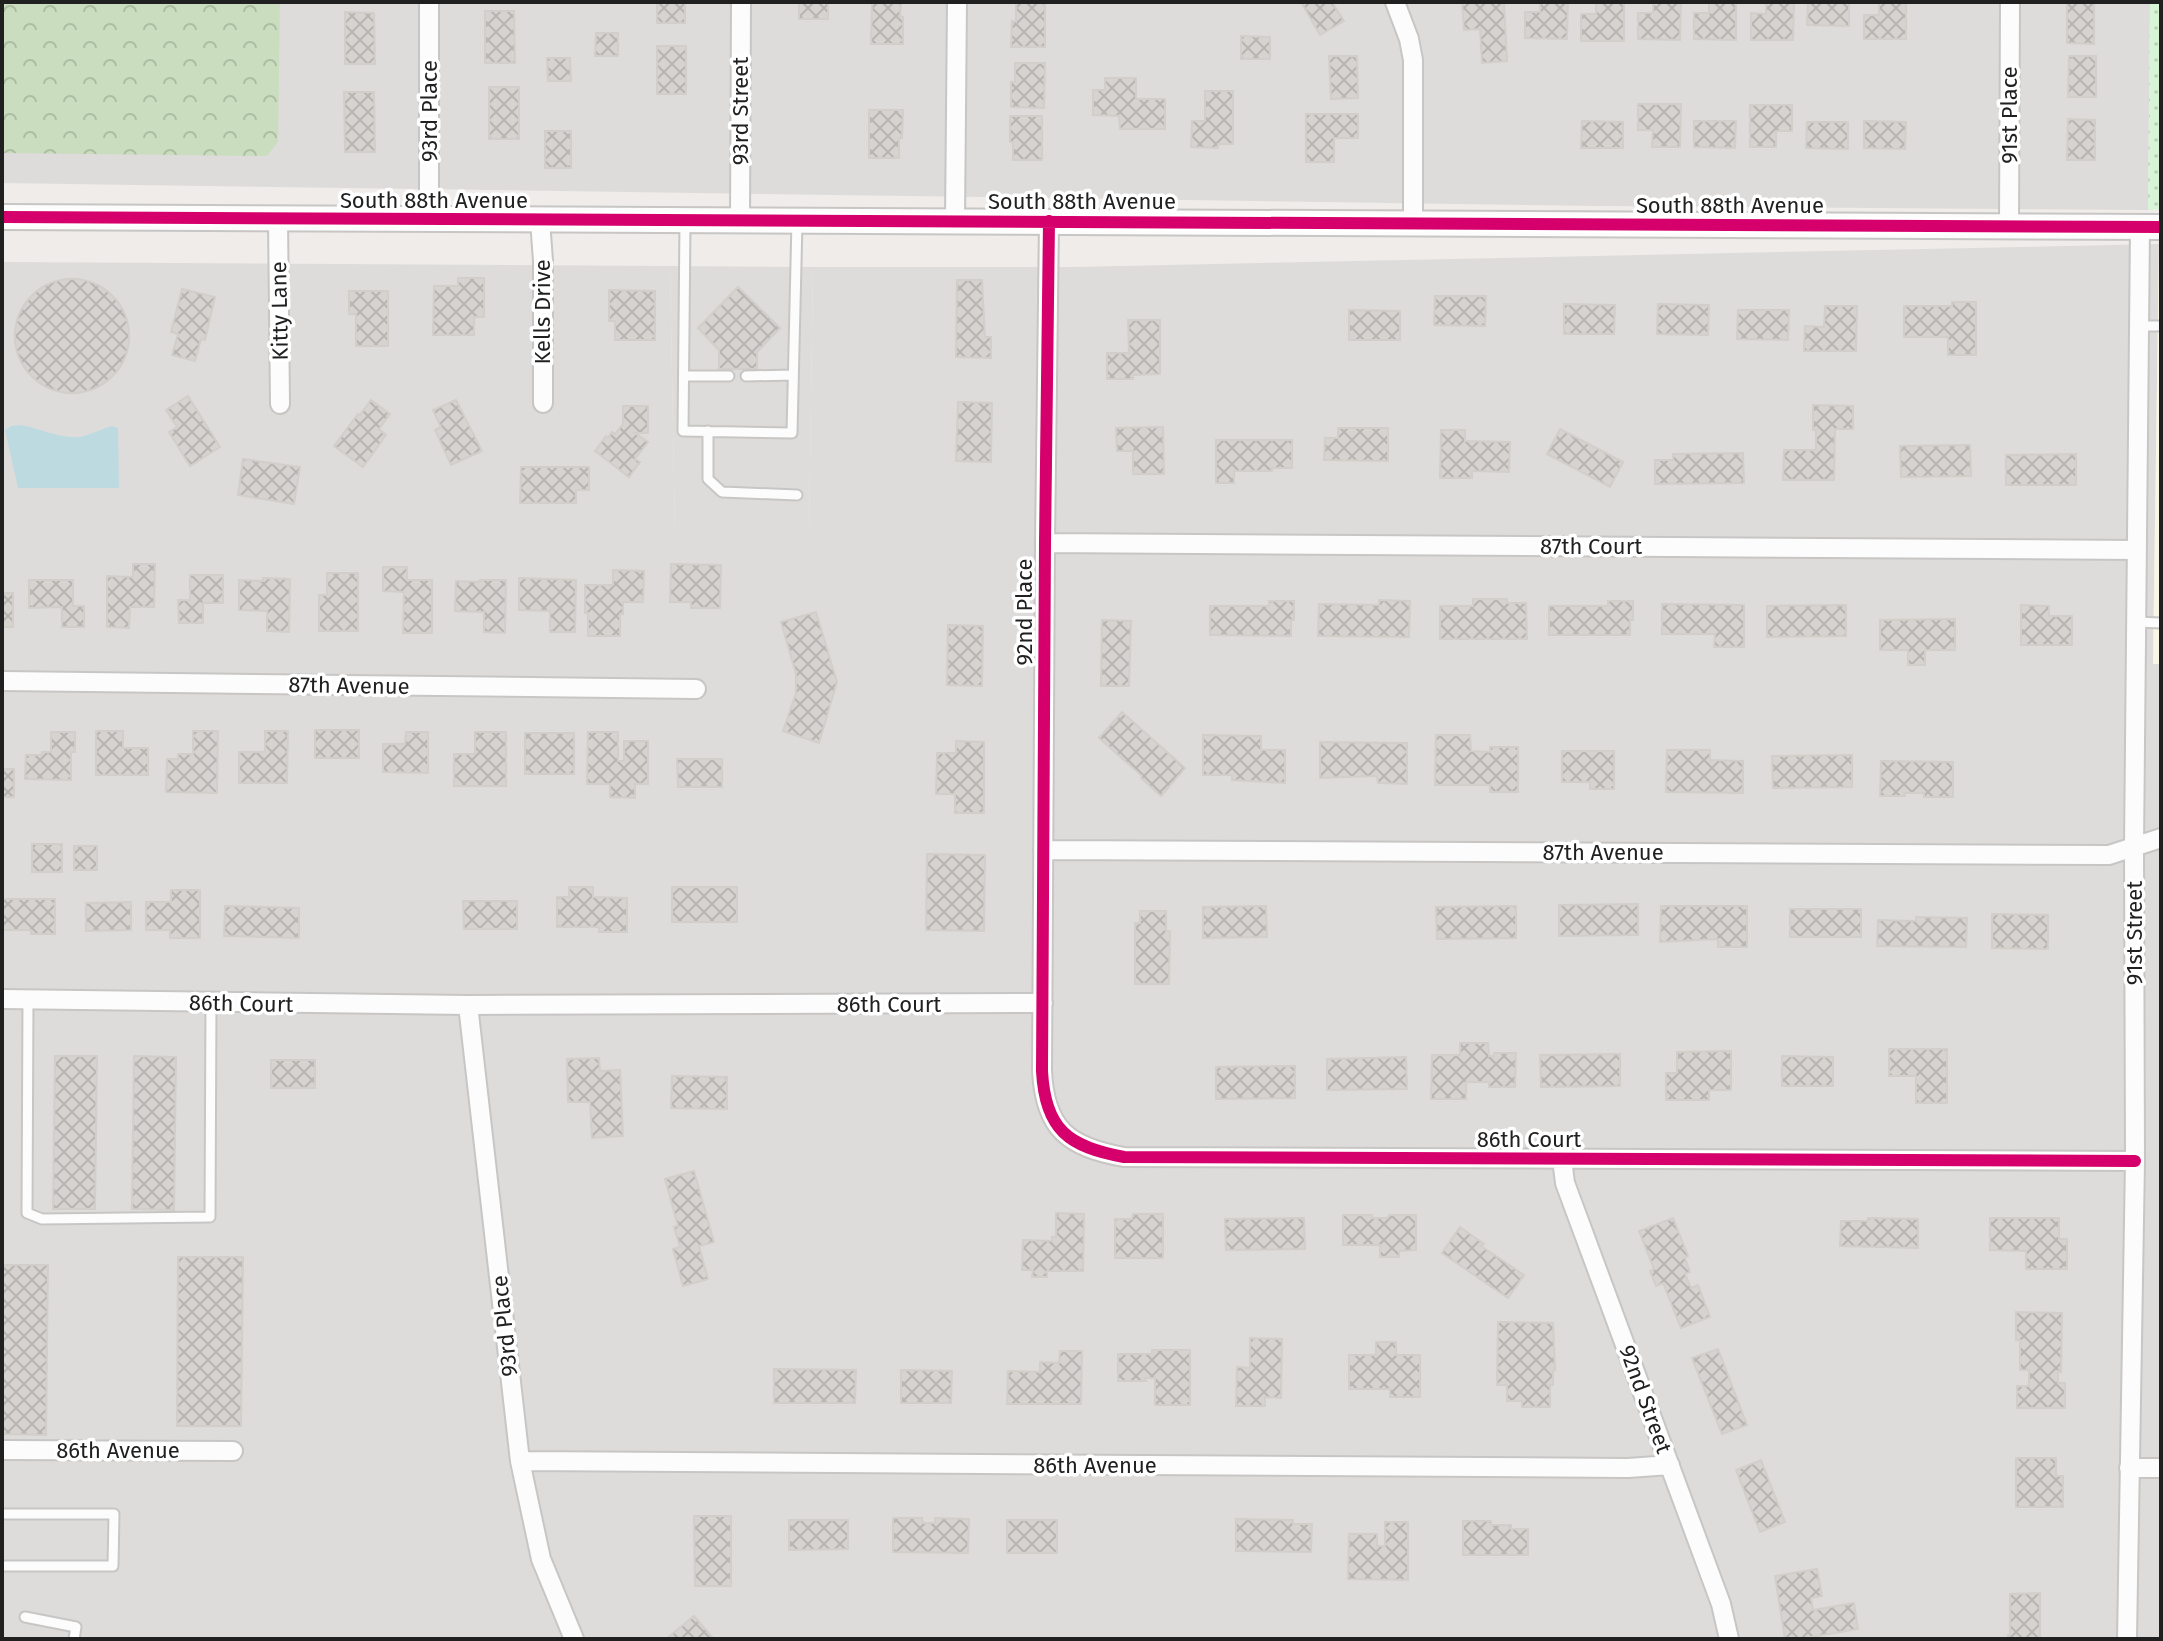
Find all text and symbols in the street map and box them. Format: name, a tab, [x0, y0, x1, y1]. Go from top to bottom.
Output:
street label: 93rd Street	[727, 57, 754, 165]
street label: 93rd Place	[416, 60, 443, 162]
street label: 91st Place	[1996, 66, 2023, 164]
street label: South 88th Avenue	[340, 187, 528, 214]
street label: South 88th Avenue	[988, 188, 1176, 215]
street label: South 88th Avenue	[1636, 192, 1824, 219]
street label: Kells Drive	[529, 259, 556, 365]
street label: Kitty Lane	[265, 261, 294, 361]
street label: 87th Court	[1540, 533, 1642, 560]
street label: 92nd Place	[1011, 559, 1038, 665]
street label: 87th Avenue	[288, 671, 410, 700]
street label: 87th Avenue	[1542, 839, 1664, 866]
street label: 91st Street	[2121, 881, 2148, 985]
street label: 86th Court	[189, 989, 294, 1018]
street label: 86th Court	[837, 991, 941, 1018]
street label: 86th Court	[1477, 1126, 1581, 1153]
street label: 93rd Place	[486, 1274, 523, 1378]
street label: 92nd Street	[1613, 1341, 1678, 1457]
street label: 86th Avenue	[56, 1437, 180, 1464]
street label: 86th Avenue	[1033, 1452, 1157, 1479]

